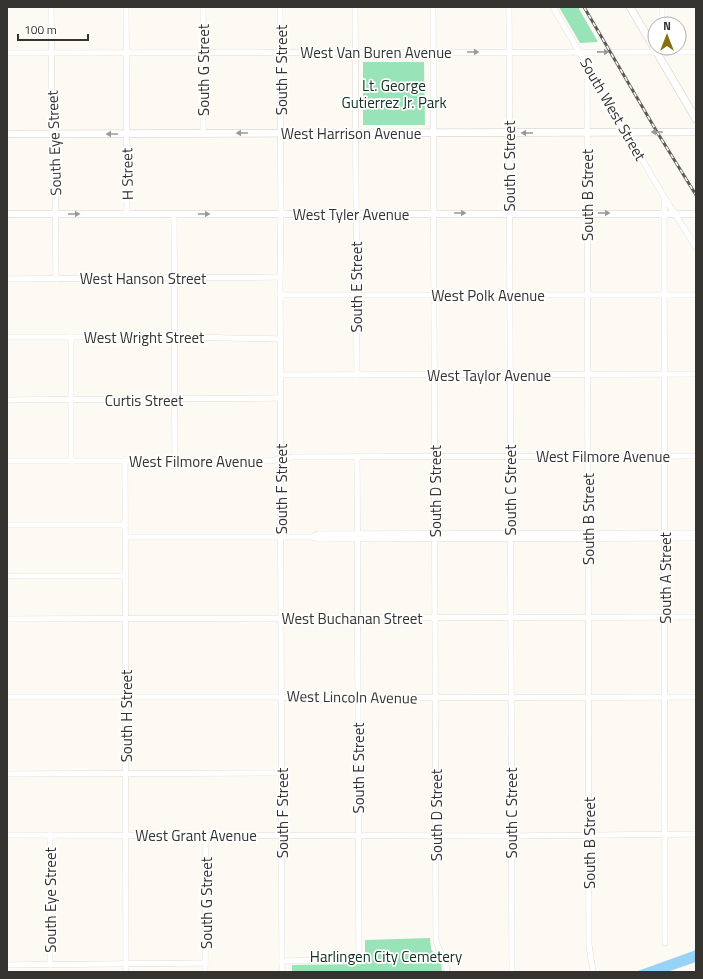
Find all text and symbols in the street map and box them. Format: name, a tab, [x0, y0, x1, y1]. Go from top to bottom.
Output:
scale bar	[18, 16, 88, 42]
north arrow	[647, 16, 687, 56]
text: N	[663, 18, 671, 34]
text: 100 m	[24, 20, 57, 39]
street label: South G Street	[192, 23, 215, 116]
street label: South F Street	[270, 24, 293, 115]
street label: West Van Buren Avenue	[300, 41, 452, 64]
one-way arrow	[467, 49, 480, 55]
one-way arrow	[597, 49, 610, 55]
street label: South West Street	[574, 53, 652, 165]
park label: Lt. George Gutierrez Jr. Park	[341, 74, 447, 114]
street label: South Eye Street	[41, 89, 67, 196]
street label: South C Street	[498, 120, 521, 211]
street label: West Harrison Avenue	[281, 122, 421, 145]
one-way arrow	[650, 129, 663, 135]
one-way arrow	[235, 130, 248, 136]
one-way arrow	[520, 130, 533, 136]
one-way arrow	[105, 131, 118, 137]
street label: H Street	[115, 147, 139, 200]
street label: South B Street	[576, 148, 599, 241]
street label: West Tyler Avenue	[293, 203, 409, 226]
one-way arrow	[454, 210, 467, 216]
one-way arrow	[598, 210, 611, 216]
one-way arrow	[68, 211, 81, 217]
one-way arrow	[198, 211, 211, 217]
street label: South E Street	[345, 241, 368, 332]
street label: West Hanson Street	[80, 267, 207, 290]
street label: West Polk Avenue	[431, 284, 545, 307]
street label: West Wright Street	[84, 326, 205, 349]
street label: West Taylor Avenue	[427, 364, 551, 387]
street label: Curtis Street	[105, 389, 184, 412]
street label: South F Street	[270, 443, 293, 534]
street label: South D Street	[424, 444, 447, 537]
street label: South C Street	[499, 444, 522, 535]
street label: West Filmore Avenue	[536, 445, 670, 468]
street label: West Filmore Avenue	[129, 450, 263, 473]
street label: South B Street	[577, 472, 600, 565]
street label: South A Street	[654, 531, 677, 624]
street label: West Buchanan Street	[281, 607, 423, 630]
street label: South H Street	[115, 669, 138, 762]
street label: West Lincoln Avenue	[286, 684, 418, 710]
street label: South E Street	[347, 722, 370, 813]
street label: South F Street	[271, 767, 294, 858]
street label: South C Street	[500, 767, 523, 858]
street label: South D Street	[425, 768, 448, 861]
street label: South B Street	[578, 796, 601, 889]
street label: West Grant Avenue	[135, 824, 257, 847]
street label: South Eye Street	[39, 847, 62, 953]
street label: South G Street	[195, 856, 218, 949]
park label: Harlingen City Cemetery	[310, 945, 462, 968]

